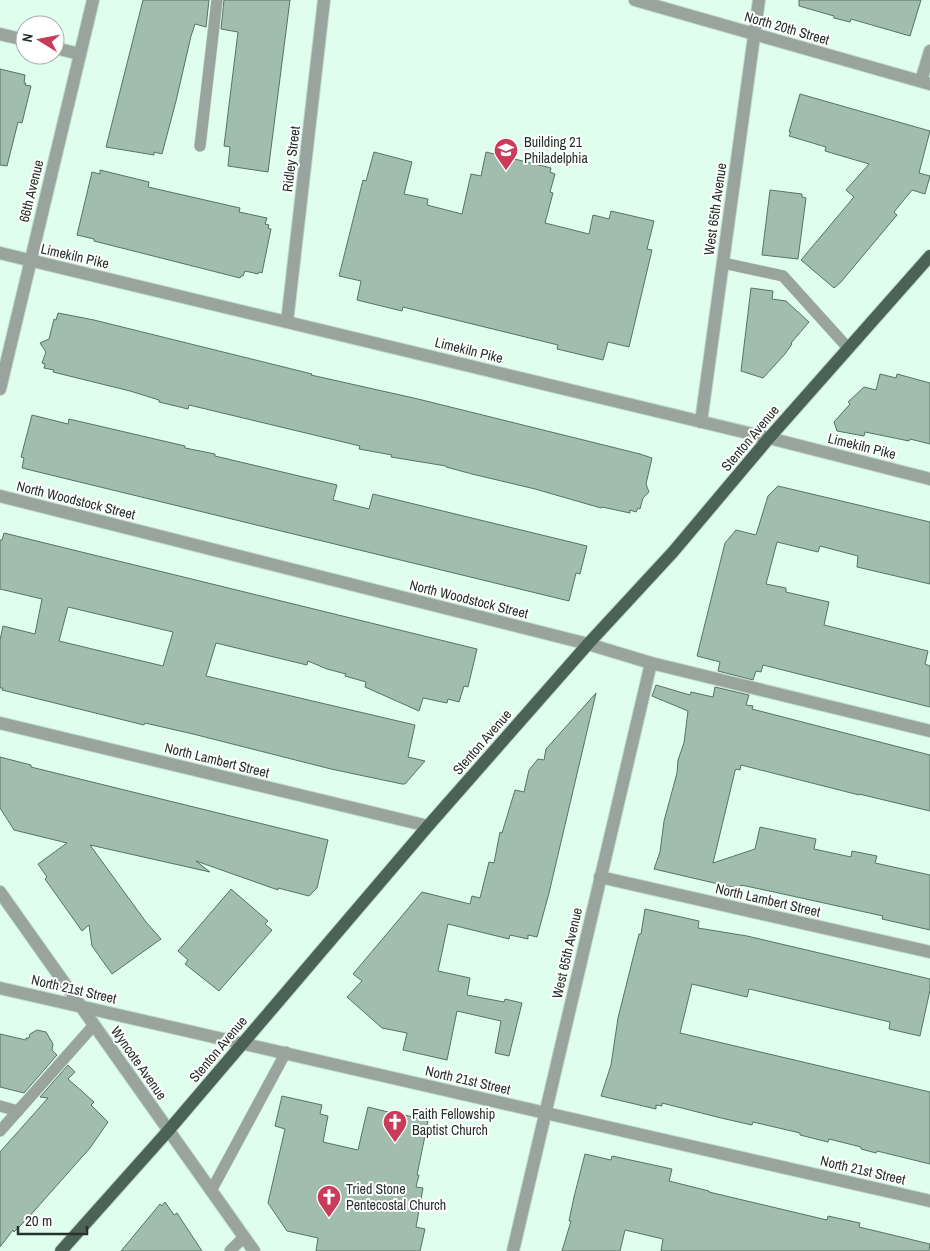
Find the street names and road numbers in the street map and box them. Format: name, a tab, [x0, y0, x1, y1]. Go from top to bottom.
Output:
street label: North 20th Street	[742, 7, 832, 49]
street label: Ridley Street	[278, 125, 304, 193]
street label: 66th Avenue	[15, 158, 47, 224]
street label: West 65th Avenue	[700, 162, 730, 256]
street label: Limekiln Pike	[39, 239, 111, 273]
street label: Limekiln Pike	[433, 333, 505, 367]
street label: Stenton Avenue	[717, 401, 783, 475]
street label: Limekiln Pike	[826, 429, 898, 463]
street label: North Woodstock Street	[15, 477, 137, 523]
street label: North Woodstock Street	[408, 576, 530, 622]
street label: Stenton Avenue	[449, 706, 515, 778]
street label: North Lambert Street	[163, 738, 271, 782]
street label: North Lambert Street	[714, 879, 822, 921]
street label: West 65th Avenue	[548, 906, 586, 1000]
street label: North 21st Street	[30, 970, 118, 1008]
street label: Stenton Avenue	[185, 1012, 251, 1086]
street label: Wyncote Avenue	[107, 1023, 171, 1103]
street label: North 21st Street	[424, 1061, 512, 1099]
street label: North 21st Street	[819, 1151, 907, 1189]

